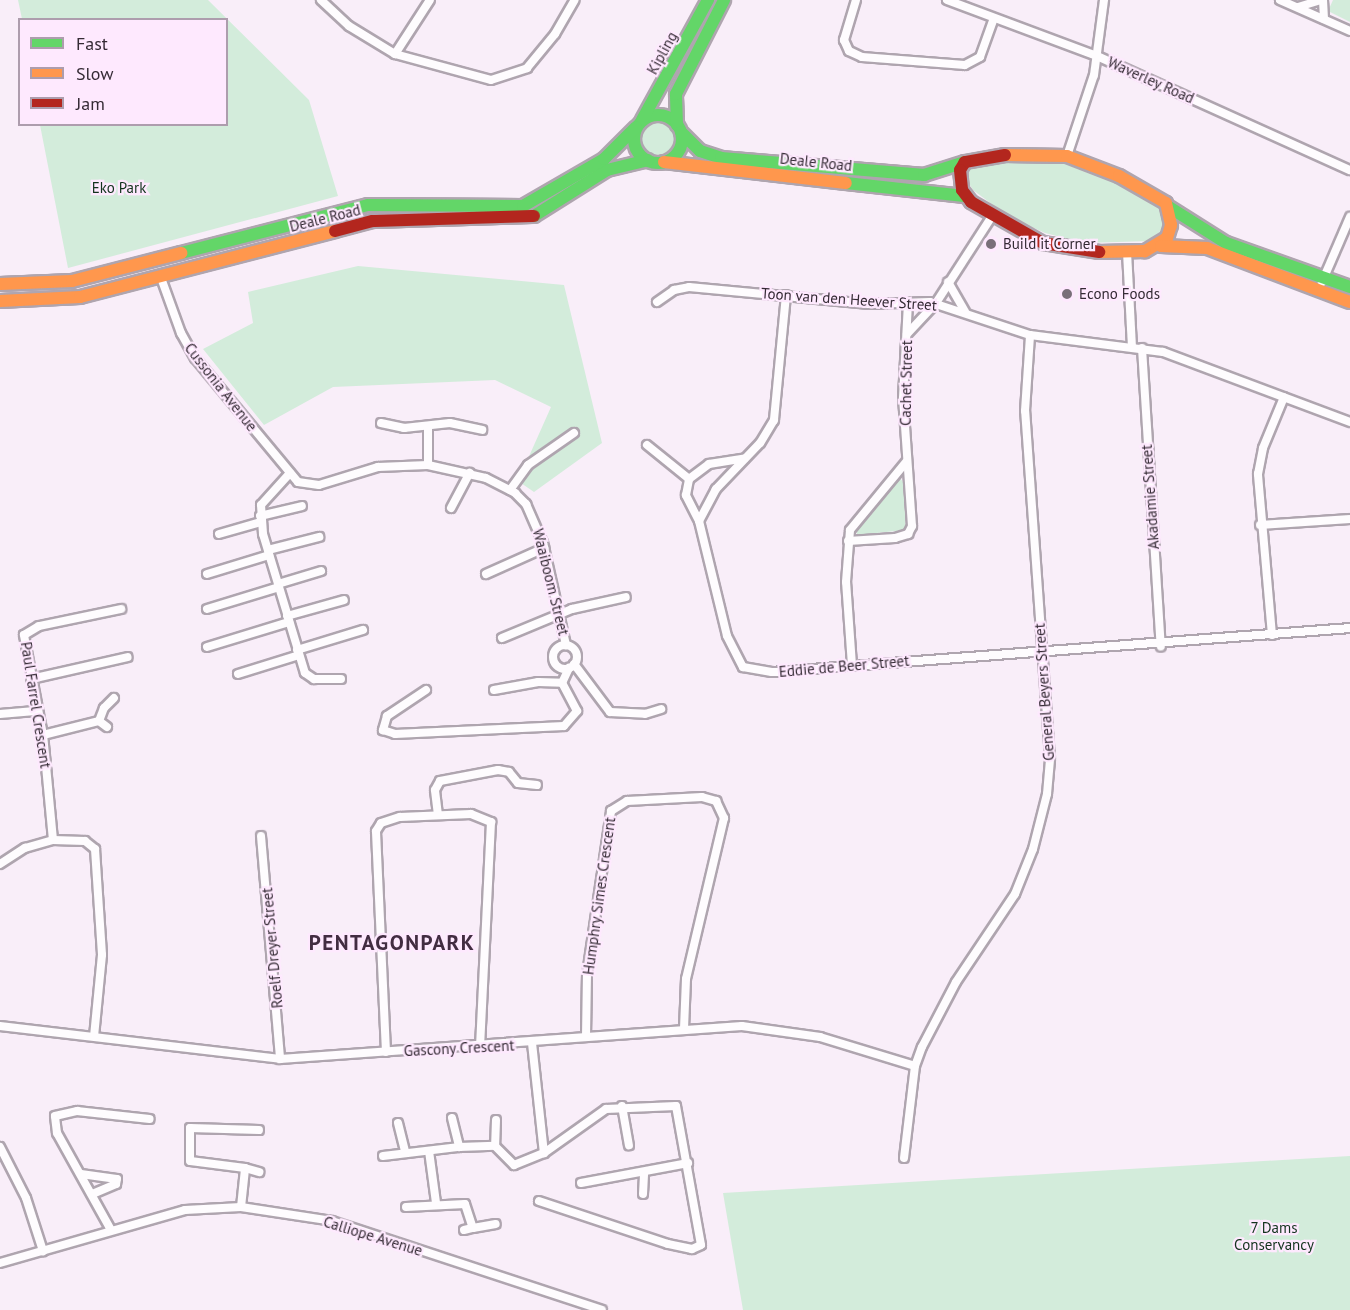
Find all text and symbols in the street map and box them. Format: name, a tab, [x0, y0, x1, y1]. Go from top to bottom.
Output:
legend	[18, 18, 228, 126]
street label: Kipling	[643, 29, 681, 77]
text: Fast	[76, 32, 108, 55]
street label: Waverley Road	[1105, 53, 1197, 107]
text: Slow	[76, 62, 114, 85]
text: Jam	[76, 92, 105, 115]
street label: Deale Road	[779, 149, 853, 175]
park label: Eko Park	[92, 179, 146, 197]
street label: Deale Road	[288, 200, 362, 236]
place label: Build it Corner	[1003, 235, 1096, 253]
marker: Build it Corner	[984, 237, 998, 251]
street label: Toon van den Heever Street	[760, 284, 938, 314]
place label: Econo Foods	[1079, 285, 1160, 303]
marker: Econo Foods	[1060, 287, 1074, 301]
street label: Cussonia Avenue	[181, 339, 261, 435]
street label: Cachet Street	[896, 340, 916, 426]
street label: Akadamie Street	[1137, 444, 1163, 550]
street label: Waaiboom Street	[529, 527, 573, 637]
street label: General Beyers Street	[1030, 623, 1058, 761]
street label: Paul Farrel Crescent	[17, 640, 55, 770]
street label: Eddie de Beer Street	[778, 651, 910, 681]
street label: Humphry Simes Crescent	[579, 816, 619, 976]
street label: Roelf Dreyer Street	[258, 887, 286, 1009]
district label: PENTAGONPARK	[309, 930, 475, 956]
street label: Gascony Crescent	[403, 1036, 515, 1060]
street label: Calliope Avenue	[321, 1212, 425, 1260]
park label: 7 Dams Conservancy	[1234, 1218, 1314, 1253]

